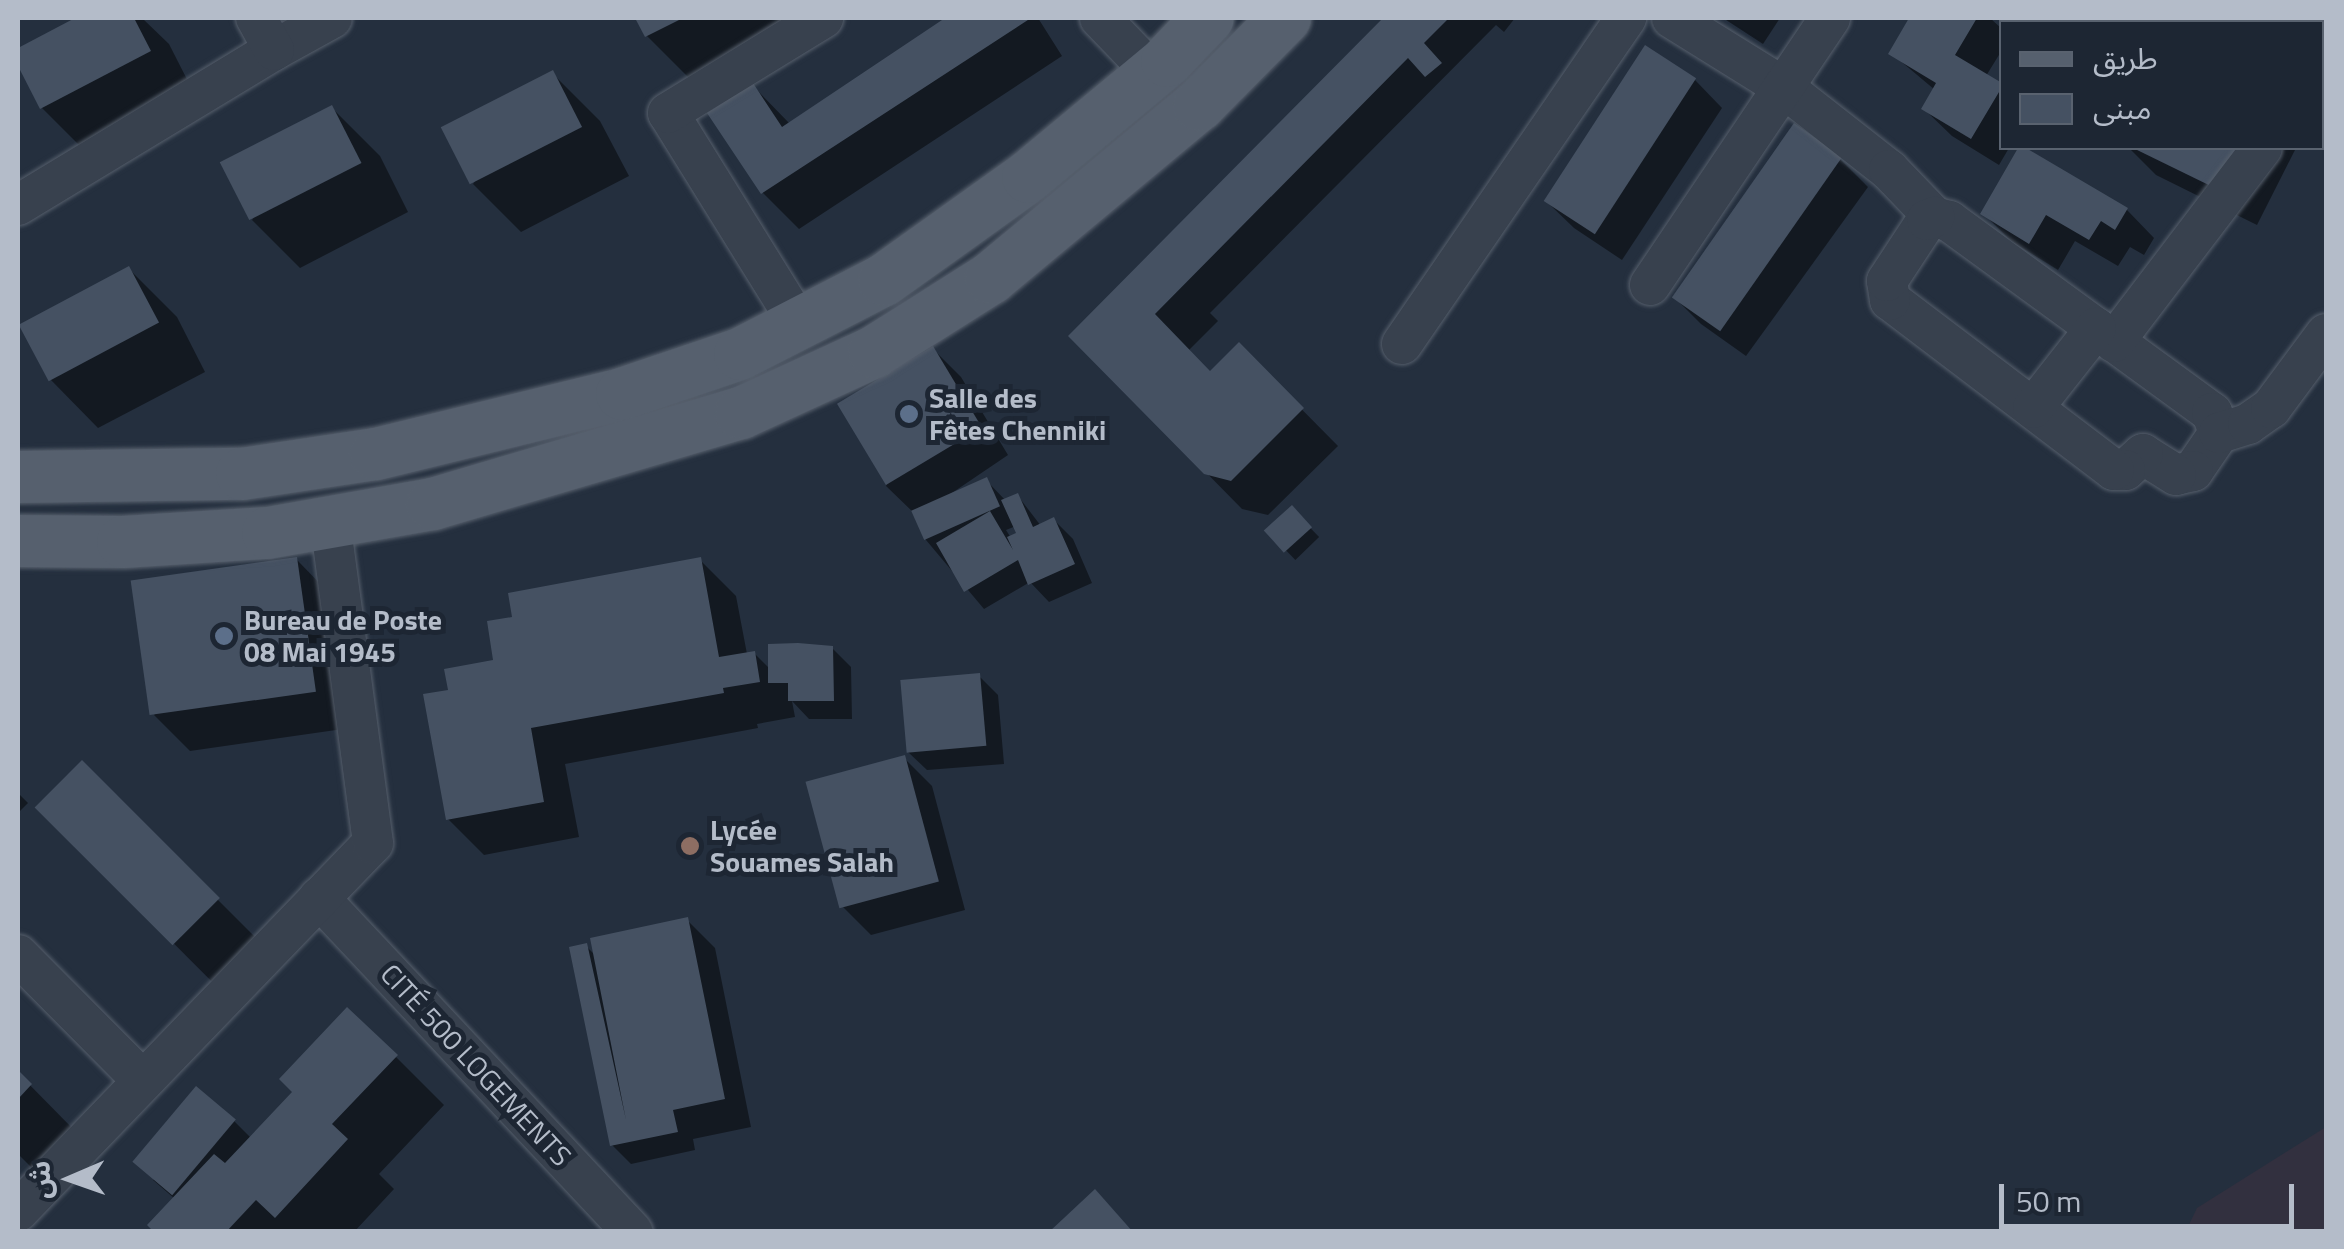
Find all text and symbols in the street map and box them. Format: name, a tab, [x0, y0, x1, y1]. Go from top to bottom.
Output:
legend	[1999, 20, 2324, 150]
text: طريق	[2093, 35, 2158, 81]
text: مبنى	[2093, 85, 2151, 131]
place label: Salle des Fêtes Chenniki	[929, 381, 1106, 447]
marker: Salle des Fêtes Chenniki	[898, 403, 920, 425]
place label: Bureau de Poste 08 Mai 1945	[244, 603, 442, 669]
marker: Bureau de Poste 08 Mai 1945	[213, 625, 235, 647]
place label: Lycée Souames Salah	[710, 813, 894, 879]
marker: Lycée Souames Salah	[679, 835, 701, 857]
street label: CITÉ 500 LOGEMENTS	[374, 957, 578, 1173]
north arrow	[20, 1129, 120, 1229]
text: ش	[17, 1160, 62, 1200]
scale bar	[2004, 1164, 2299, 1226]
text: 50 m	[2016, 1178, 2081, 1224]

